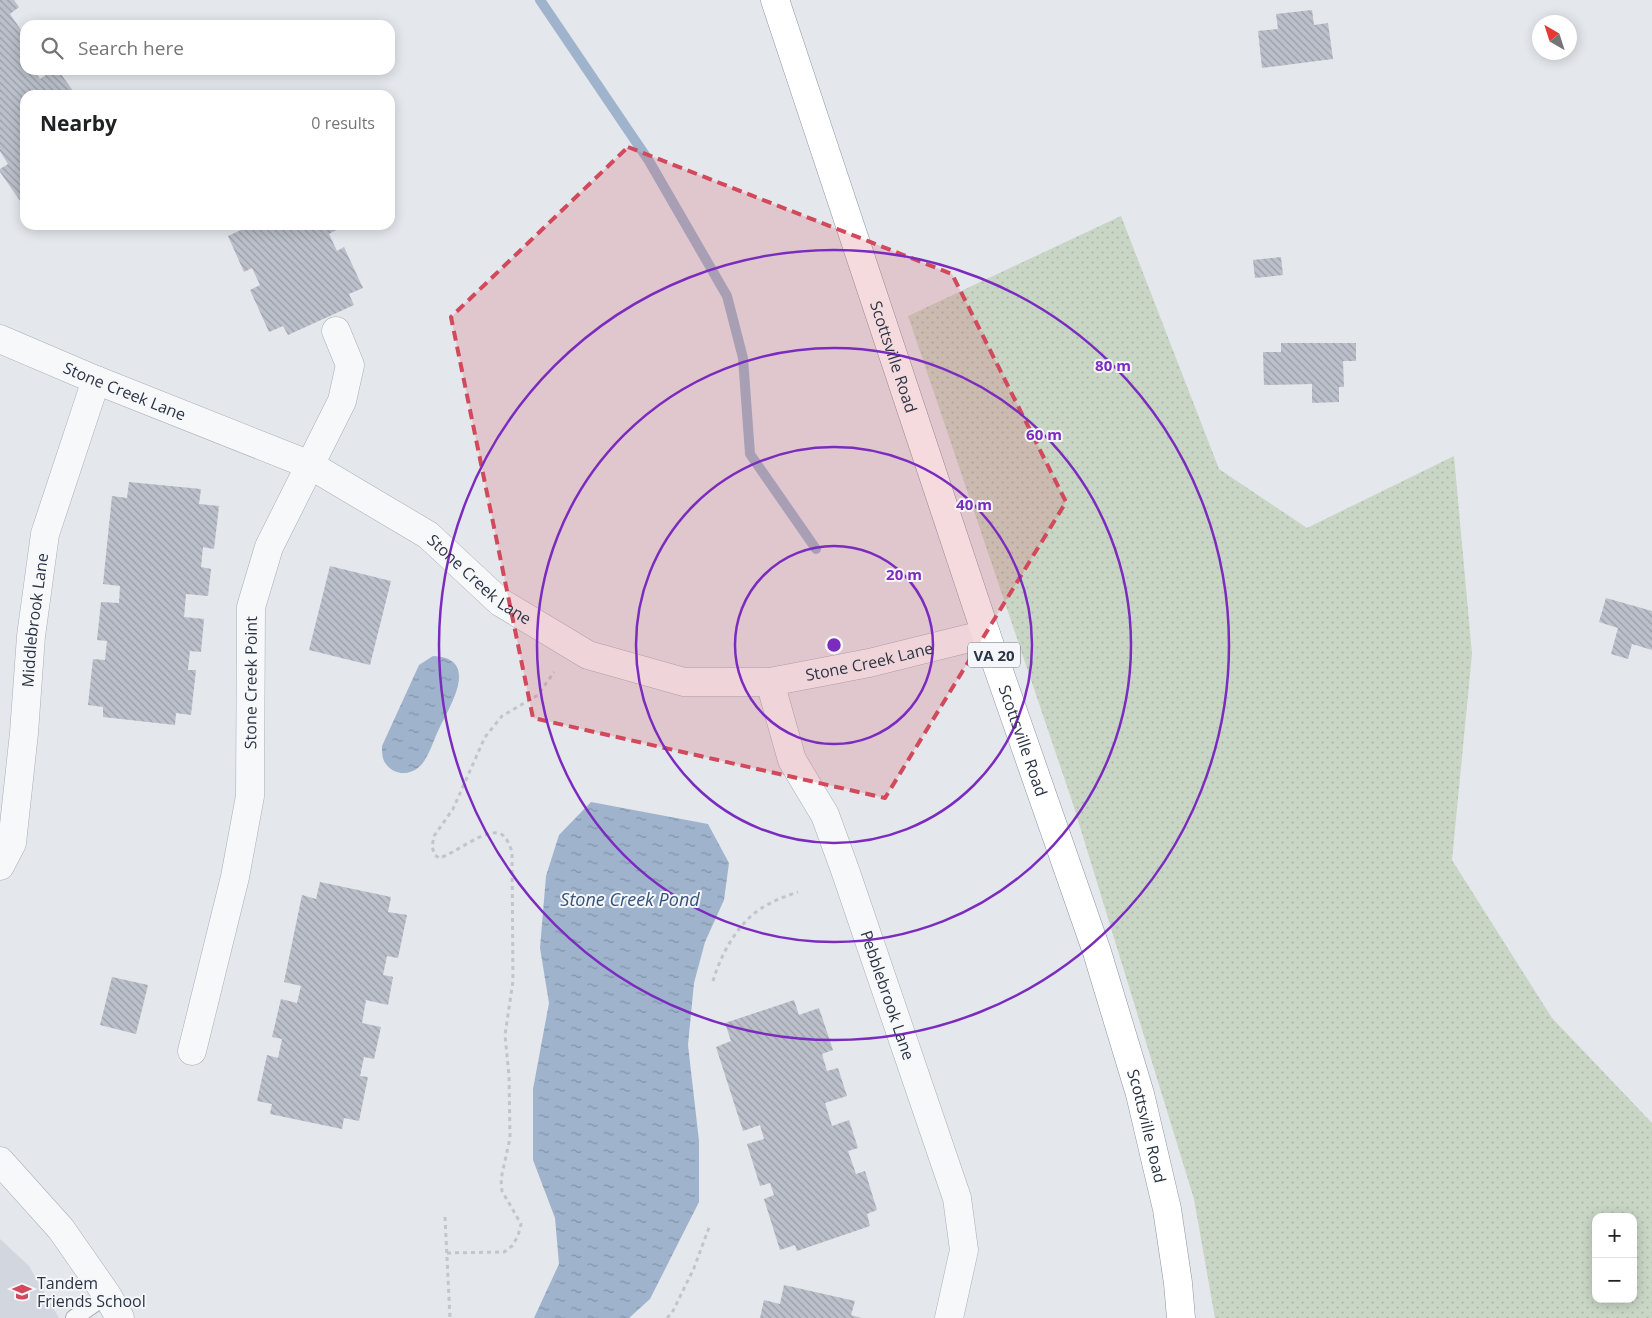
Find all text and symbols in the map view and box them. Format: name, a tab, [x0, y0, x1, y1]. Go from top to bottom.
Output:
north arrow	[1532, 15, 1577, 60]
search box	[20, 20, 395, 75]
icon: search	[38, 34, 66, 62]
text: Search here	[78, 35, 184, 61]
text: Nearby	[40, 109, 117, 137]
text: 0 results	[311, 112, 375, 134]
street label: Scottsville Road	[865, 298, 923, 416]
text: 80 m	[1095, 355, 1131, 375]
street label: Stone Creek Lane	[60, 356, 189, 426]
text: 60 m	[1026, 424, 1062, 444]
text: 40 m	[956, 494, 992, 514]
street label: Stone Creek Lane	[423, 529, 536, 629]
street label: Middlebrook Lane	[16, 551, 53, 688]
text: 20 m	[886, 564, 922, 584]
street label: Stone Creek Point	[239, 616, 262, 749]
centre of rings	[825, 636, 843, 654]
street label: Stone Creek Lane	[803, 637, 935, 686]
road number: VA 20	[968, 642, 1020, 668]
street label: Scottsville Road	[994, 682, 1053, 799]
water label: Stone Creek Pond	[560, 887, 700, 911]
street label: Pebblebrook Lane	[855, 928, 920, 1063]
street label: Scottsville Road	[1122, 1066, 1171, 1185]
map controls	[1592, 1213, 1637, 1303]
button: +	[1592, 1213, 1637, 1258]
button: −	[1592, 1258, 1637, 1303]
place label: Tandem Friends School	[37, 1272, 146, 1312]
school or university icon: Tandem Friends School	[11, 1281, 33, 1303]

